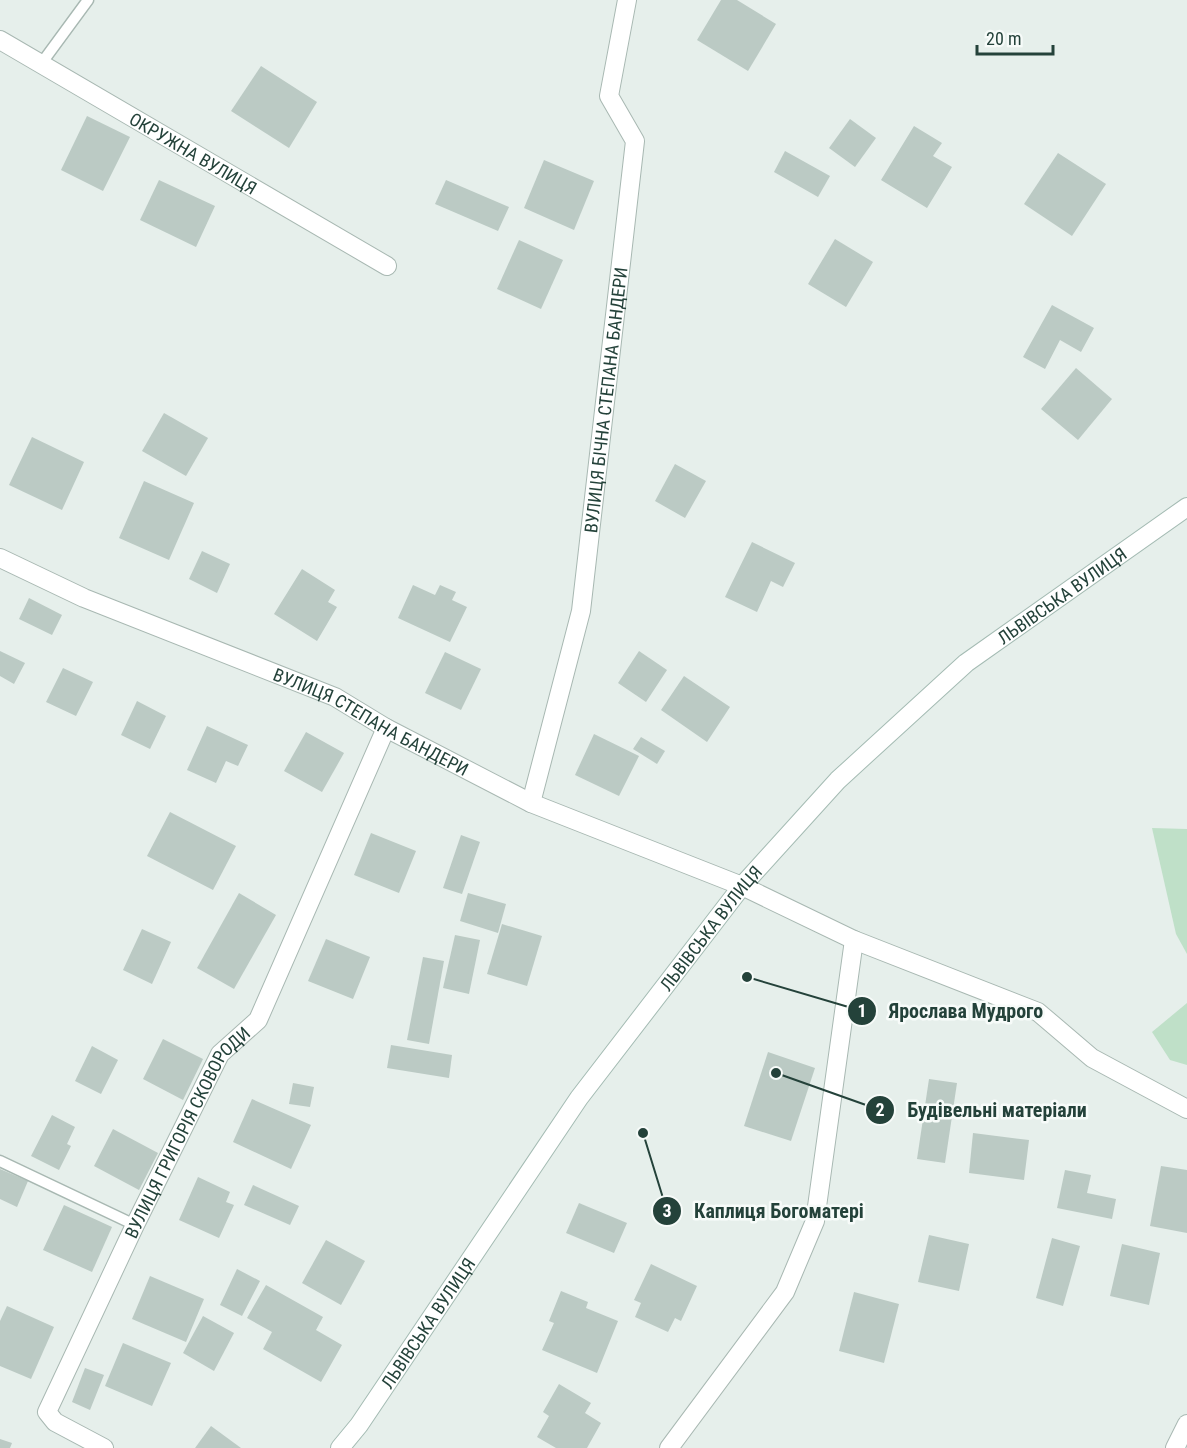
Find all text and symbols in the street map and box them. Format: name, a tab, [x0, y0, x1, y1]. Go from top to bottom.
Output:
scale bar	[977, 18, 1054, 56]
text: 20 m	[986, 28, 1021, 49]
street label: ОКРУЖНА ВУЛИЦЯ	[126, 108, 261, 198]
street label: ВУЛИЦЯ БІЧНА СТЕПАНА БАНДЕРИ	[580, 266, 631, 534]
street label: ЛЬВІВСЬКА ВУЛИЦЯ	[993, 543, 1130, 648]
street label: ВУЛИЦЯ СТЕПАНА БАНДЕРИ	[271, 663, 472, 779]
street label: ЛЬВІВСЬКА ВУЛИЦЯ	[655, 861, 766, 995]
callout: Ярослава Мудрого	[847, 992, 1056, 1030]
text: Ярослава Мудрого	[888, 999, 1043, 1023]
text: 1	[857, 1000, 867, 1021]
street label: ВУЛИЦЯ ГРИГОРІЯ СКОВОРОДИ	[120, 1022, 254, 1241]
callout: Будівельні матеріали	[865, 1091, 1099, 1129]
text: Будівельні матеріали	[907, 1098, 1087, 1122]
text: 2	[875, 1099, 885, 1120]
callout: Каплиця Богоматері	[652, 1192, 876, 1230]
text: Каплиця Богоматері	[694, 1199, 864, 1223]
text: 3	[662, 1200, 672, 1221]
street label: ЛЬВІВСЬКА ВУЛИЦЯ	[376, 1253, 479, 1392]

